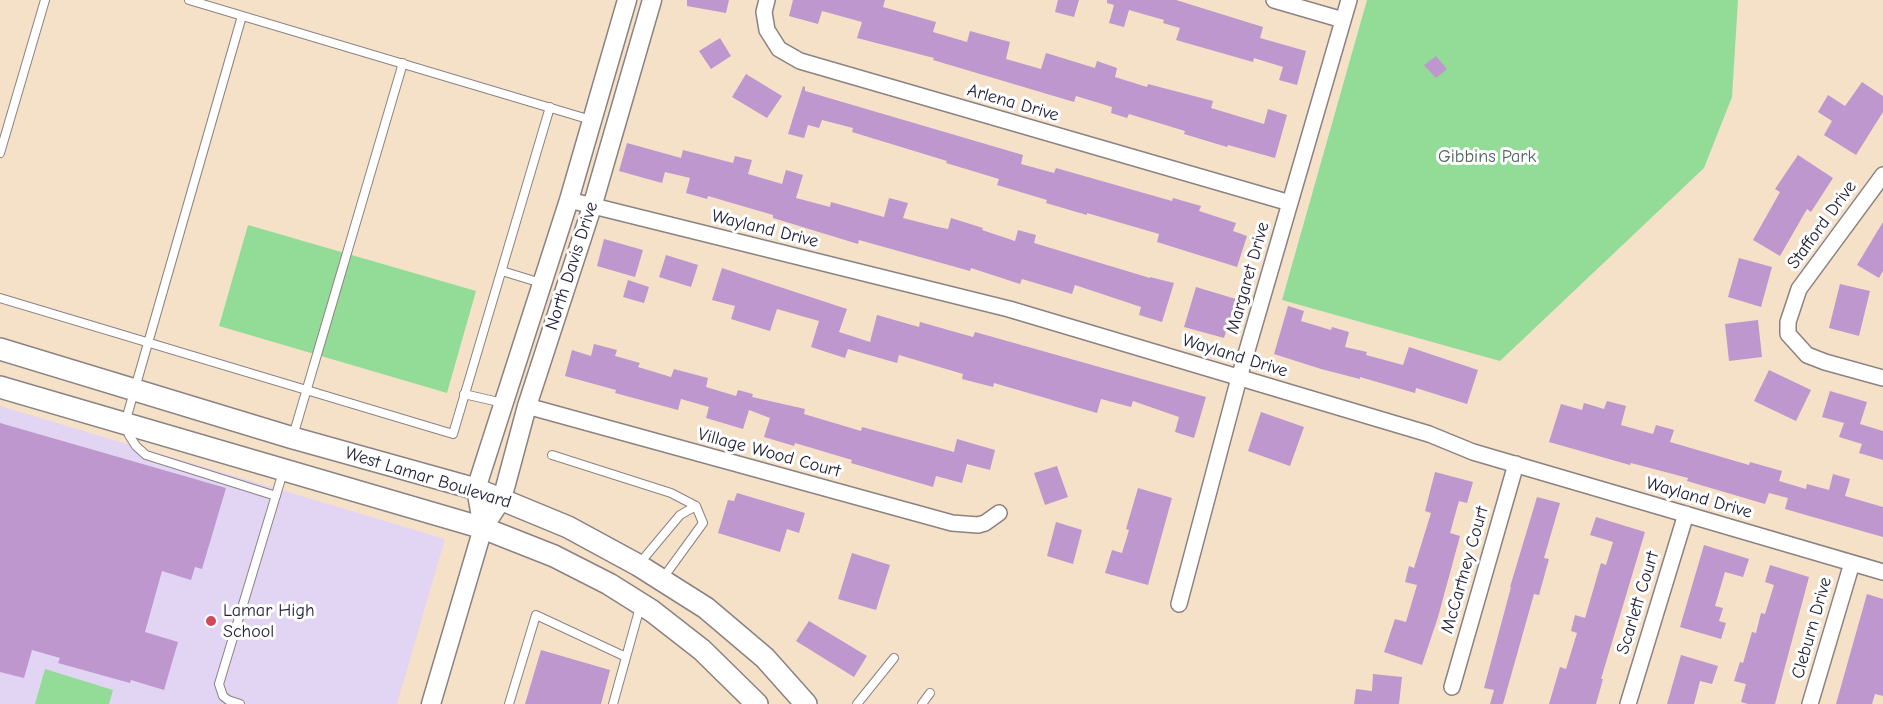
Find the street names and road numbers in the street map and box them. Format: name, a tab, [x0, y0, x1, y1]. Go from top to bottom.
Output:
street label: Arlena Drive	[965, 80, 1061, 126]
street label: Stafford Drive	[1783, 177, 1861, 273]
street label: North Davis Drive	[541, 199, 603, 333]
street label: Wayland Drive	[709, 205, 821, 253]
street label: Margaret Drive	[1222, 219, 1274, 337]
street label: Wayland Drive	[1180, 330, 1290, 382]
street label: Village Wood Court	[695, 424, 843, 482]
street label: West Lamar Boulevard	[342, 442, 514, 514]
street label: Wayland Drive	[1644, 473, 1754, 523]
street label: McCartney Court	[1436, 504, 1494, 636]
street label: Scarlett Court	[1612, 549, 1664, 657]
street label: Cleburn Drive	[1787, 575, 1837, 681]

